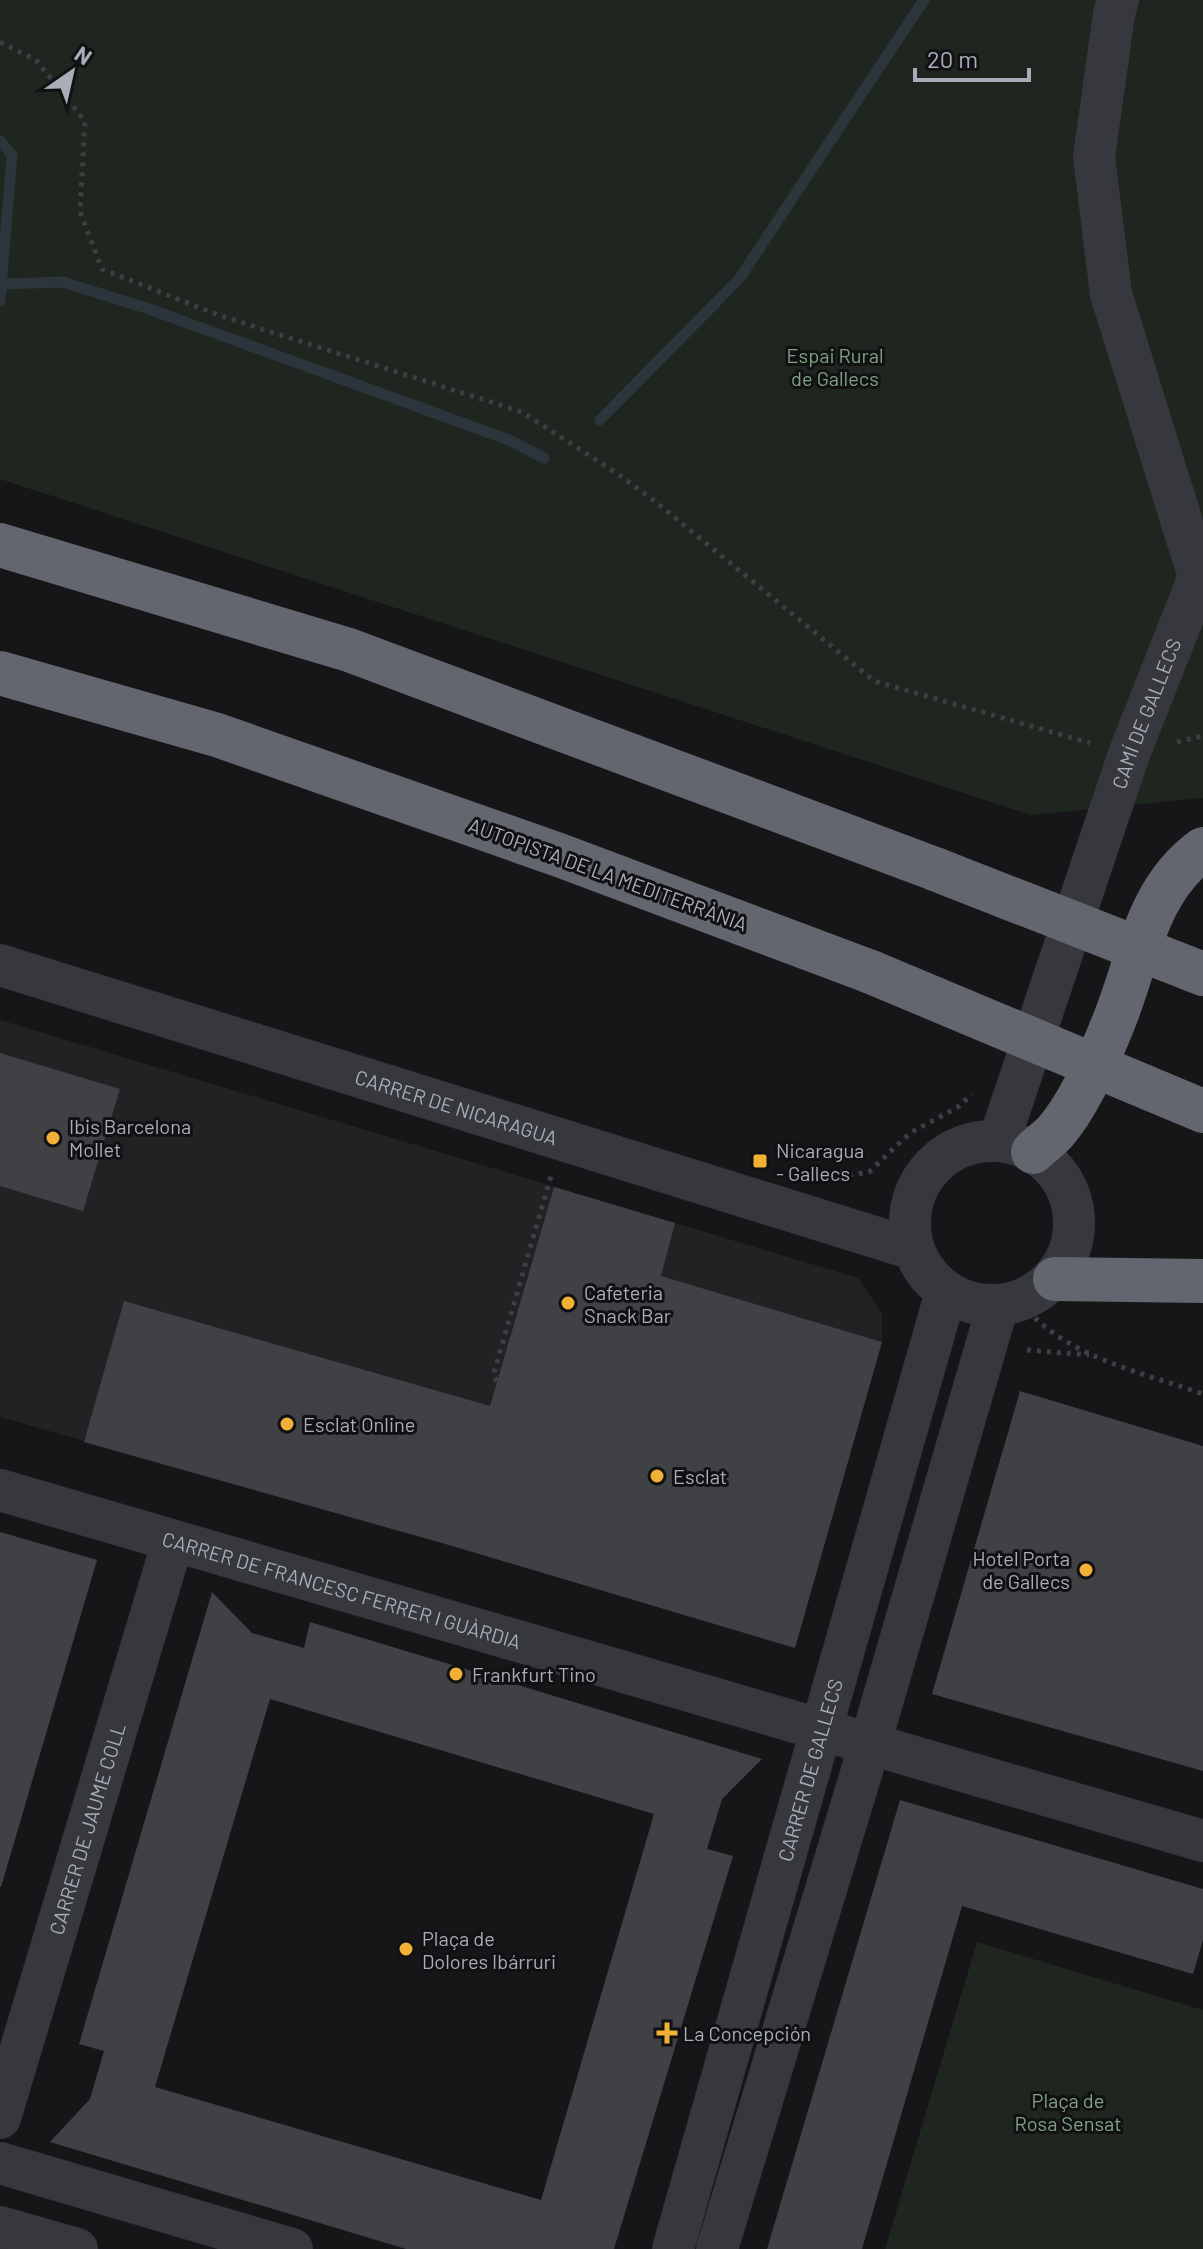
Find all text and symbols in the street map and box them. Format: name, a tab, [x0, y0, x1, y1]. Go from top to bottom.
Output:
north arrow	[32, 32, 112, 112]
scale bar	[915, 32, 1029, 82]
text: N	[70, 40, 97, 69]
text: 20 m	[927, 44, 978, 73]
park label: Espai Rural de Gallecs	[786, 343, 884, 390]
street label: CAMÍ DE GALLECS	[1106, 635, 1186, 792]
street label: AUTOPISTA DE LA MEDITERRÀNIA	[465, 812, 751, 936]
street label: CARRER DE NICARAGUA	[352, 1064, 561, 1150]
place label: Ibis Barcelona Mollet	[69, 1114, 191, 1161]
marker: Ibis Barcelona Mollet	[44, 1129, 62, 1147]
place label: Nicaragua - Gallecs	[776, 1138, 864, 1185]
marker: Nicaragua - Gallecs	[751, 1152, 769, 1170]
place label: Cafeteria Snack Bar	[584, 1280, 671, 1327]
marker: Cafeteria Snack Bar	[559, 1294, 577, 1312]
place label: Esclat Online	[303, 1412, 415, 1436]
marker: Esclat Online	[278, 1415, 296, 1433]
place label: Esclat	[673, 1464, 727, 1488]
marker: Esclat	[648, 1467, 666, 1485]
street label: CARRER DE FRANCESC FERRER I GUÀRDIA	[160, 1526, 524, 1653]
place label: Hotel Porta de Gallecs	[972, 1546, 1070, 1593]
marker: Hotel Porta de Gallecs	[1077, 1561, 1095, 1579]
place label: Frankfurt Tino	[472, 1662, 596, 1686]
marker: Frankfurt Tino	[447, 1665, 465, 1683]
street label: CARRER DE GALLECS	[772, 1676, 847, 1864]
street label: CARRER DE JAUME COLL	[44, 1720, 130, 1937]
place label: Plaça de Dolores Ibárruri	[422, 1926, 556, 1973]
marker: Plaça de Dolores Ibárruri	[397, 1940, 415, 1958]
place label: La Concepción	[683, 2021, 811, 2045]
marker: La Concepción	[658, 2024, 676, 2042]
park label: Plaça de Rosa Sensat	[1014, 2088, 1122, 2135]

